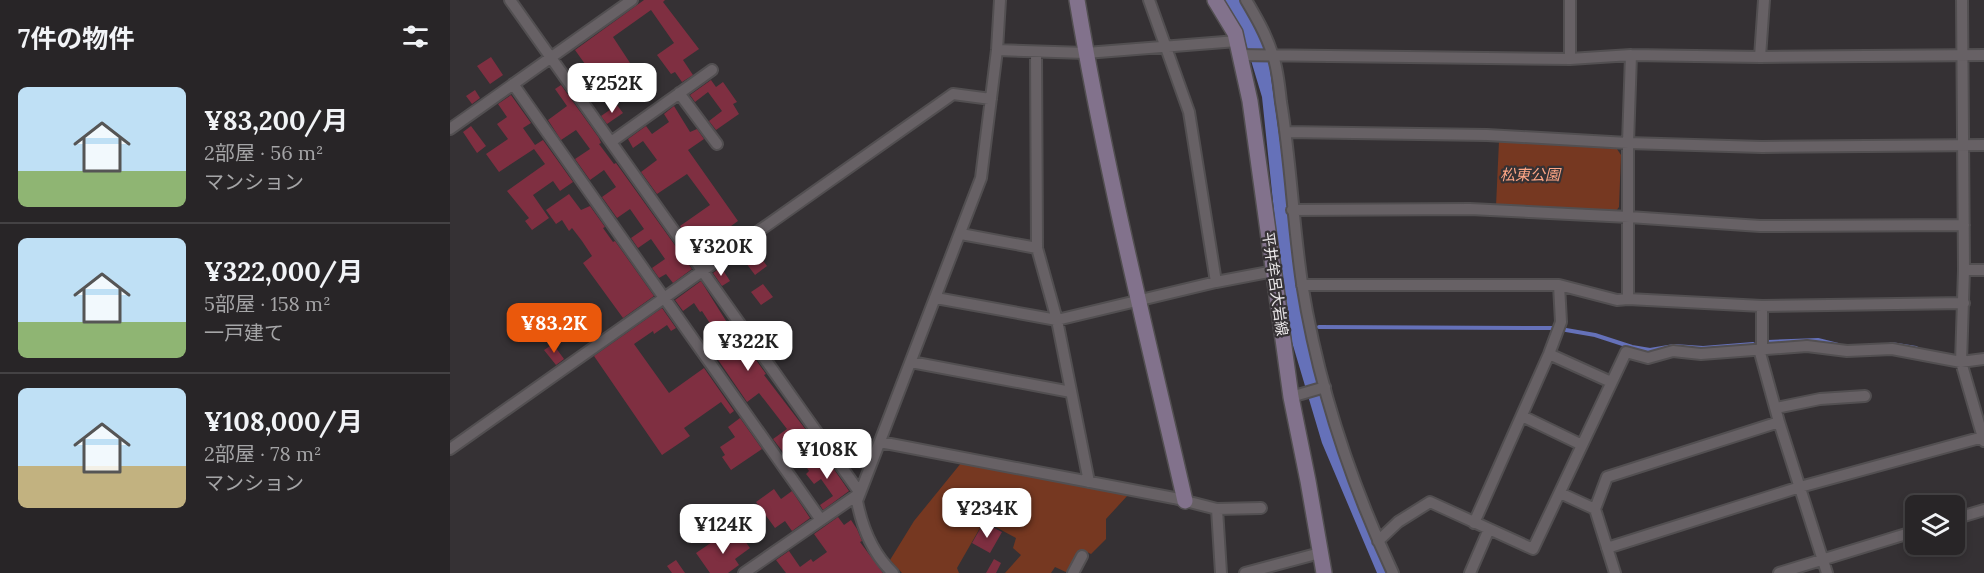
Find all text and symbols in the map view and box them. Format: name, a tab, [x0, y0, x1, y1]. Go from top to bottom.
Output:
icon: filters	[399, 20, 432, 53]
text: 7件の物件	[18, 22, 134, 55]
pin: ¥252K	[570, 63, 654, 114]
text: ¥252K	[582, 70, 642, 95]
text: ¥83,200/月	[204, 104, 348, 137]
icon: home	[66, 111, 138, 183]
text: 2部屋 · 56 m²	[204, 140, 324, 165]
park label: 松東公園	[1500, 165, 1562, 184]
text: マンション	[204, 169, 304, 194]
pin: ¥320K	[679, 226, 763, 277]
street label: 平井牟呂大岩線	[1259, 231, 1292, 337]
text: ¥320K	[689, 233, 753, 258]
text: ¥322,000/月	[204, 255, 363, 288]
icon: home	[66, 262, 138, 334]
text: 5部屋 · 158 m²	[204, 291, 331, 316]
pin: ¥83.2K	[505, 303, 603, 354]
text: ¥83.2K	[521, 310, 587, 335]
text: 一戸建て	[204, 320, 284, 345]
pin: ¥322K	[706, 321, 790, 372]
text: ¥322K	[717, 328, 779, 353]
text: ¥108,000/月	[204, 405, 363, 438]
icon: home	[66, 412, 138, 484]
pin: ¥108K	[785, 429, 869, 480]
text: ¥108K	[797, 436, 857, 461]
text: 2部屋 · 78 m²	[204, 441, 322, 466]
text: マンション	[204, 470, 304, 495]
pin: ¥234K	[945, 488, 1029, 539]
text: ¥234K	[956, 495, 1018, 520]
map controls	[1905, 495, 1965, 555]
button: layers	[1905, 495, 1965, 555]
pin: ¥124K	[681, 504, 765, 555]
text: ¥124K	[694, 511, 752, 536]

